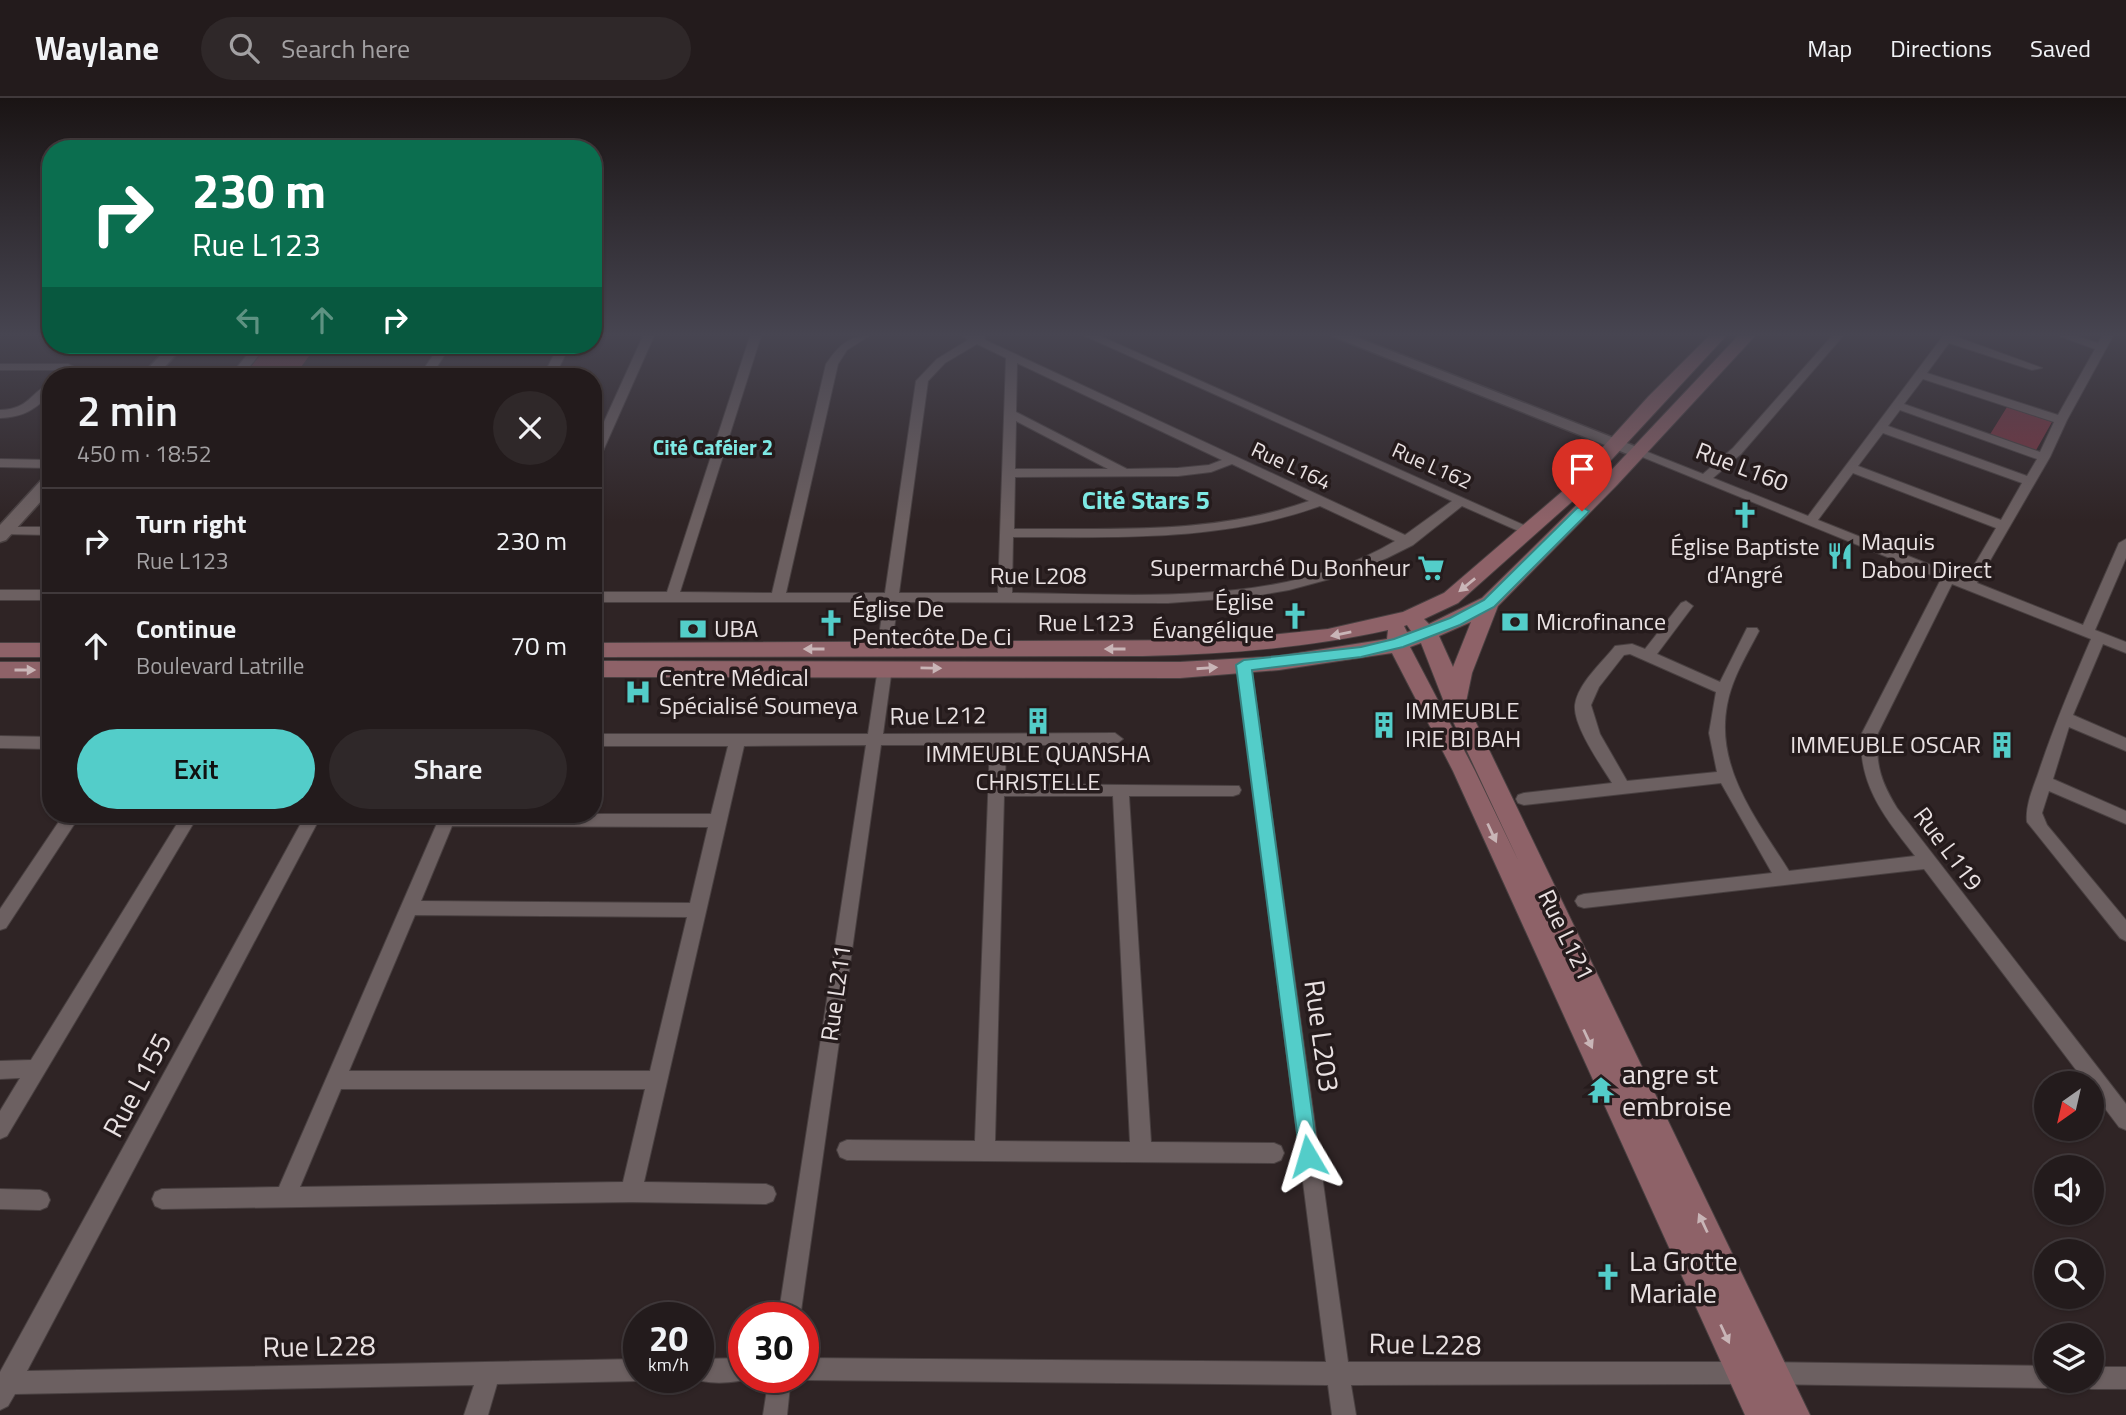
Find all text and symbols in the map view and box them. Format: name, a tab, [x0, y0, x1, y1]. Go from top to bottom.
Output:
search box	[201, 17, 691, 80]
text: Waylane	[35, 23, 159, 73]
icon: search	[225, 29, 263, 67]
text: Search here	[281, 29, 410, 68]
text: Map	[1807, 30, 1852, 66]
text: Directions	[1890, 30, 1992, 66]
text: Saved	[2030, 30, 2091, 66]
text: 230 m	[192, 152, 326, 227]
icon: right	[77, 168, 168, 259]
text: Rue L123	[192, 220, 321, 268]
icon: left	[230, 301, 268, 339]
icon: ahead	[303, 301, 341, 339]
icon: right	[376, 301, 414, 339]
text: 2 min	[77, 378, 178, 442]
button: close	[493, 391, 567, 465]
district label: Cité Caféier 2	[653, 431, 773, 463]
street label: Rue L160	[1691, 432, 1794, 500]
street label: Rue L164	[1246, 433, 1337, 497]
street label: Rue L162	[1387, 433, 1478, 497]
text: 450 m · 18:52	[77, 436, 212, 471]
pin	[1552, 439, 1612, 511]
icon: arrive	[1563, 450, 1601, 488]
district label: Cité Stars 5	[1082, 480, 1210, 519]
church icon: Église Baptiste d’Angré	[1730, 500, 1760, 530]
text: Turn right	[136, 504, 247, 543]
text: 230 m	[496, 521, 567, 560]
icon: right	[77, 522, 115, 560]
place label: Maquis Dabou Direct	[1861, 523, 1992, 587]
place label: Église Baptiste d’Angré	[1670, 528, 1820, 592]
restaurant icon: Maquis Dabou Direct	[1825, 541, 1855, 571]
text: Rue L123	[136, 543, 229, 578]
place label: Supermarché Du Bonheur	[1150, 549, 1410, 585]
supermarket icon: Supermarché Du Bonheur	[1416, 553, 1446, 583]
street label: Rue L208	[990, 557, 1086, 593]
one-way arrow	[1458, 577, 1475, 592]
place label: Église Évangélique	[1152, 583, 1274, 647]
place label: Église De Pentecôte De Ci	[852, 590, 1012, 654]
church icon: Église Évangélique	[1280, 601, 1310, 631]
place label: Microfinance	[1536, 603, 1666, 639]
street label: Rue L123	[1038, 604, 1134, 640]
bank icon: Microfinance	[1500, 607, 1530, 637]
church icon: Église De Pentecôte De Ci	[816, 608, 846, 638]
text: Continue	[136, 609, 236, 648]
place label: UBA	[714, 610, 758, 646]
bank icon: UBA	[678, 614, 708, 644]
text: 70 m	[510, 626, 567, 665]
icon: ahead	[77, 627, 115, 665]
one-way arrow	[1330, 628, 1352, 639]
one-way arrow	[803, 643, 825, 655]
one-way arrow	[1104, 643, 1126, 655]
text: Boulevard Latrille	[136, 648, 304, 683]
place label: Centre Médical Spécialisé Soumeya	[659, 659, 858, 723]
one-way arrow	[920, 662, 942, 674]
one-way arrow	[1197, 662, 1219, 673]
one-way arrow	[15, 664, 37, 676]
hospital icon: Centre Médical Spécialisé Soumeya	[623, 677, 653, 707]
place label: IMMEUBLE IRIE BI BAH	[1405, 692, 1521, 756]
street label: Rue L212	[889, 696, 987, 734]
building icon: IMMEUBLE QUANSHA CHRISTELLE	[1023, 706, 1053, 736]
building icon: IMMEUBLE IRIE BI BAH	[1369, 710, 1399, 740]
place label: IMMEUBLE OSCAR	[1790, 726, 1981, 762]
button: Exit	[77, 729, 315, 809]
button: Share	[329, 729, 567, 809]
building icon: IMMEUBLE OSCAR	[1987, 730, 2017, 760]
place label: IMMEUBLE QUANSHA CHRISTELLE	[926, 735, 1150, 799]
street label: Rue L119	[1905, 799, 1992, 898]
one-way arrow	[1487, 823, 1498, 843]
street label: Rue L121	[1530, 883, 1604, 986]
street label: Rue L211	[810, 942, 860, 1043]
street label: Rue L203	[1293, 977, 1352, 1095]
street label: Rue L155	[91, 1025, 182, 1145]
one-way arrow	[1582, 1029, 1594, 1049]
place label: angre st embroise	[1622, 1052, 1732, 1127]
north arrow	[2034, 1071, 2104, 1141]
map controls	[2034, 1071, 2104, 1393]
temple icon: angre st embroise	[1586, 1075, 1616, 1105]
position arrow	[1271, 1119, 1345, 1193]
button: sound	[2034, 1155, 2104, 1225]
one-way arrow	[1697, 1213, 1708, 1233]
place label: La Grotte Mariale	[1629, 1239, 1738, 1314]
button: search	[2034, 1239, 2104, 1309]
church icon: La Grotte Mariale	[1593, 1262, 1623, 1292]
speed limit sign: 30	[728, 1302, 819, 1393]
text: 20	[649, 1311, 688, 1365]
street label: Rue L228	[1368, 1321, 1482, 1366]
street label: Rue L228	[262, 1323, 376, 1368]
button: layers	[2034, 1323, 2104, 1393]
one-way arrow	[1720, 1324, 1731, 1345]
text: km/h	[648, 1351, 689, 1378]

